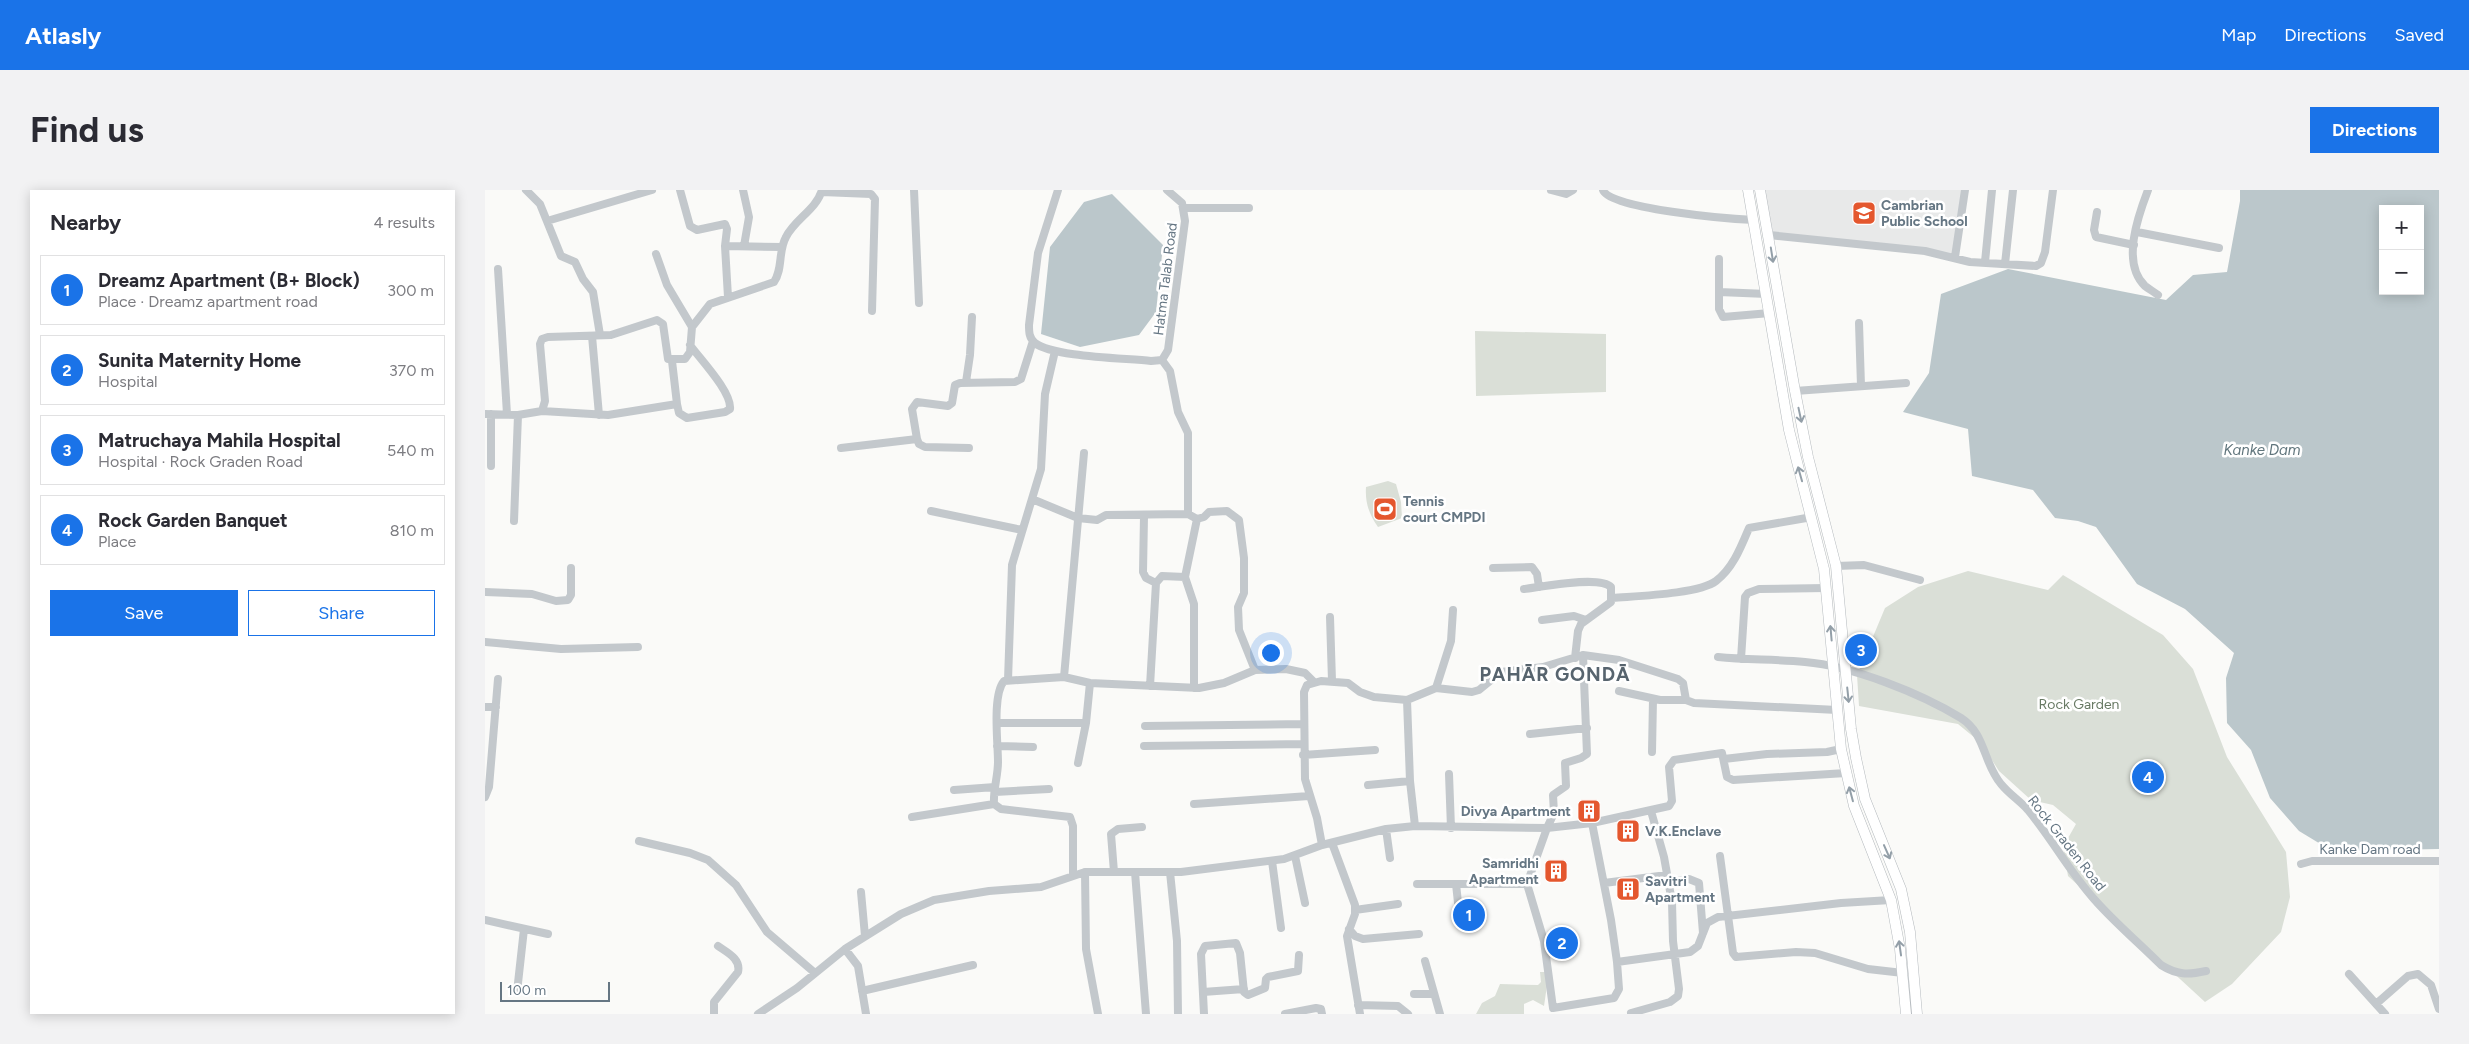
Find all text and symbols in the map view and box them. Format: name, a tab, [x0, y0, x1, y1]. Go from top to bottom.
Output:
text: Atlasly	[25, 21, 101, 50]
text: Map	[2221, 24, 2256, 46]
text: Directions	[2284, 24, 2366, 46]
text: Saved	[2394, 24, 2444, 46]
button: Directions	[2310, 107, 2439, 153]
text: Find us	[30, 109, 144, 151]
place label: Cambrian Public School	[1881, 197, 1968, 230]
school or university icon: Cambrian Public School	[1851, 200, 1877, 226]
map controls	[2379, 205, 2424, 295]
button: +	[2379, 205, 2424, 250]
text: Nearby	[50, 210, 121, 235]
text: 4 results	[374, 213, 435, 232]
street label: Hatma Talab Road	[1150, 222, 1181, 336]
one-way arrow	[1767, 247, 1777, 263]
button: −	[2379, 250, 2424, 295]
text: Dreamz Apartment (B+ Block)	[98, 269, 360, 292]
text: 1	[64, 281, 70, 300]
text: 300 m	[387, 281, 434, 300]
text: Place · Dreamz apartment road	[98, 292, 318, 311]
text: Sunita Maternity Home	[98, 349, 301, 372]
text: 2	[62, 361, 72, 380]
text: 370 m	[389, 361, 434, 380]
text: Hospital	[98, 372, 158, 391]
one-way arrow	[1795, 407, 1805, 423]
text: Matruchaya Mahila Hospital	[98, 429, 341, 452]
text: 3	[63, 441, 71, 460]
text: 540 m	[387, 441, 434, 460]
water label: Kanke Dam	[2223, 441, 2301, 459]
text: Hospital · Rock Graden Road	[98, 452, 303, 471]
one-way arrow	[1795, 466, 1805, 482]
place label: Tennis court CMPDI	[1403, 493, 1485, 526]
sports icon: Tennis court CMPDI	[1372, 496, 1398, 522]
text: Rock Garden Banquet	[98, 509, 288, 532]
text: 4	[62, 521, 72, 540]
text: 810 m	[390, 521, 434, 540]
text: Place	[98, 532, 136, 551]
button: Save	[50, 590, 238, 636]
button: Share	[248, 590, 435, 636]
one-way arrow	[1826, 625, 1836, 641]
pin: 3	[1845, 631, 1877, 669]
your location	[1258, 640, 1284, 666]
district label: PAHĀR GONDĀ	[1479, 663, 1631, 686]
one-way arrow	[1843, 687, 1852, 703]
park label: Rock Garden	[2039, 696, 2120, 713]
pin: 4	[2132, 758, 2164, 796]
one-way arrow	[1846, 786, 1855, 802]
street label: Rock Graden Road	[2024, 792, 2109, 894]
building icon: Divya Apartment	[1576, 798, 1602, 824]
place label: Divya Apartment	[1461, 803, 1571, 820]
building icon: V.K.Enclave	[1615, 818, 1641, 844]
place label: V.K.Enclave	[1645, 823, 1721, 840]
street label: Kanke Dam road	[2319, 841, 2421, 858]
one-way arrow	[1882, 844, 1892, 859]
place label: Samridhi Apartment	[1469, 855, 1539, 888]
building icon: Samridhi Apartment	[1543, 858, 1569, 884]
place label: Savitri Apartment	[1645, 873, 1716, 906]
building icon: Savitri Apartment	[1615, 876, 1641, 902]
pin: 1	[1453, 896, 1485, 934]
pin: 2	[1546, 924, 1578, 962]
one-way arrow	[1895, 940, 1905, 956]
scale bar	[500, 979, 610, 1002]
text: 100 m	[507, 982, 546, 999]

